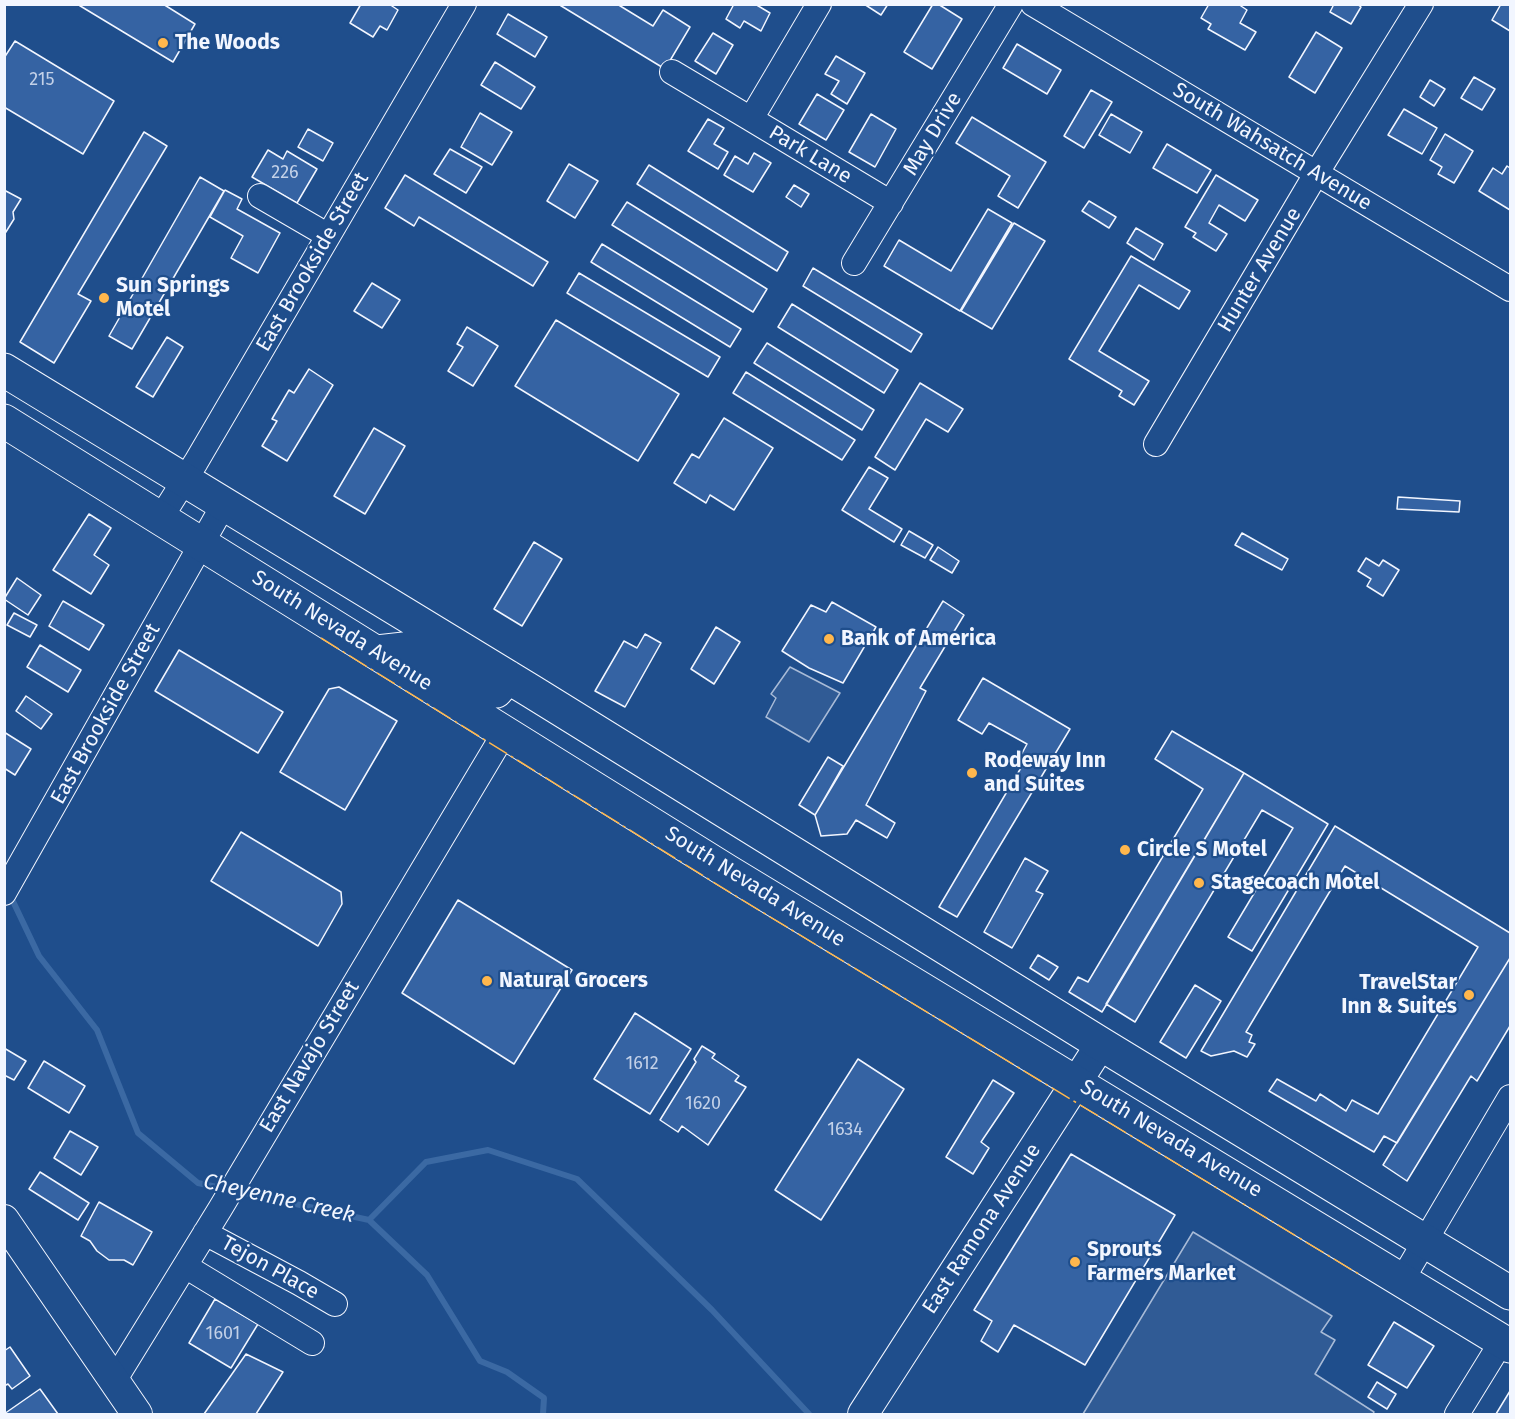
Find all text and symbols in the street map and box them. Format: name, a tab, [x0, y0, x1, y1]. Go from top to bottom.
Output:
place label: The Woods	[175, 30, 280, 56]
marker: The Woods	[156, 36, 170, 50]
house number: 215	[29, 69, 55, 91]
street label: South Wahsatch Avenue	[1168, 78, 1376, 216]
street label: May Drive	[898, 88, 968, 180]
street label: Park Lane	[764, 120, 856, 190]
house number: 226	[271, 162, 299, 184]
street label: East Brookside Street	[251, 168, 375, 356]
street label: Hunter Avenue	[1213, 203, 1307, 337]
place label: Sun Springs Motel	[116, 273, 230, 323]
marker: Sun Springs Motel	[97, 291, 111, 305]
street label: South Nevada Avenue	[247, 565, 437, 697]
street label: East Brookside Street	[46, 619, 166, 809]
place label: Bank of America	[841, 626, 996, 652]
marker: Bank of America	[822, 632, 836, 646]
place label: Rodeway Inn and Suites	[984, 748, 1106, 798]
marker: Rodeway Inn and Suites	[965, 766, 979, 780]
street label: South Nevada Avenue	[660, 821, 850, 953]
place label: Circle S Motel	[1137, 837, 1267, 863]
marker: Circle S Motel	[1118, 843, 1132, 857]
place label: Stagecoach Motel	[1211, 870, 1380, 896]
marker: Stagecoach Motel	[1192, 876, 1206, 890]
place label: Natural Grocers	[499, 968, 648, 994]
place label: TravelStar Inn & Suites	[1341, 970, 1457, 1020]
marker: Natural Grocers	[480, 974, 494, 988]
street label: East Navajo Street	[255, 977, 365, 1137]
marker: TravelStar Inn & Suites	[1462, 988, 1476, 1002]
house number: 1612	[625, 1053, 659, 1075]
street label: South Nevada Avenue	[1075, 1075, 1267, 1203]
house number: 1620	[685, 1093, 721, 1115]
house number: 1634	[827, 1119, 863, 1141]
street label: East Ramona Avenue	[917, 1139, 1047, 1319]
water label: Cheyenne Creek	[201, 1169, 357, 1229]
street label: Tejon Place	[217, 1231, 323, 1305]
place label: Sprouts Farmers Market	[1087, 1237, 1236, 1287]
marker: Sprouts Farmers Market	[1068, 1255, 1082, 1269]
house number: 1601	[206, 1323, 240, 1345]

